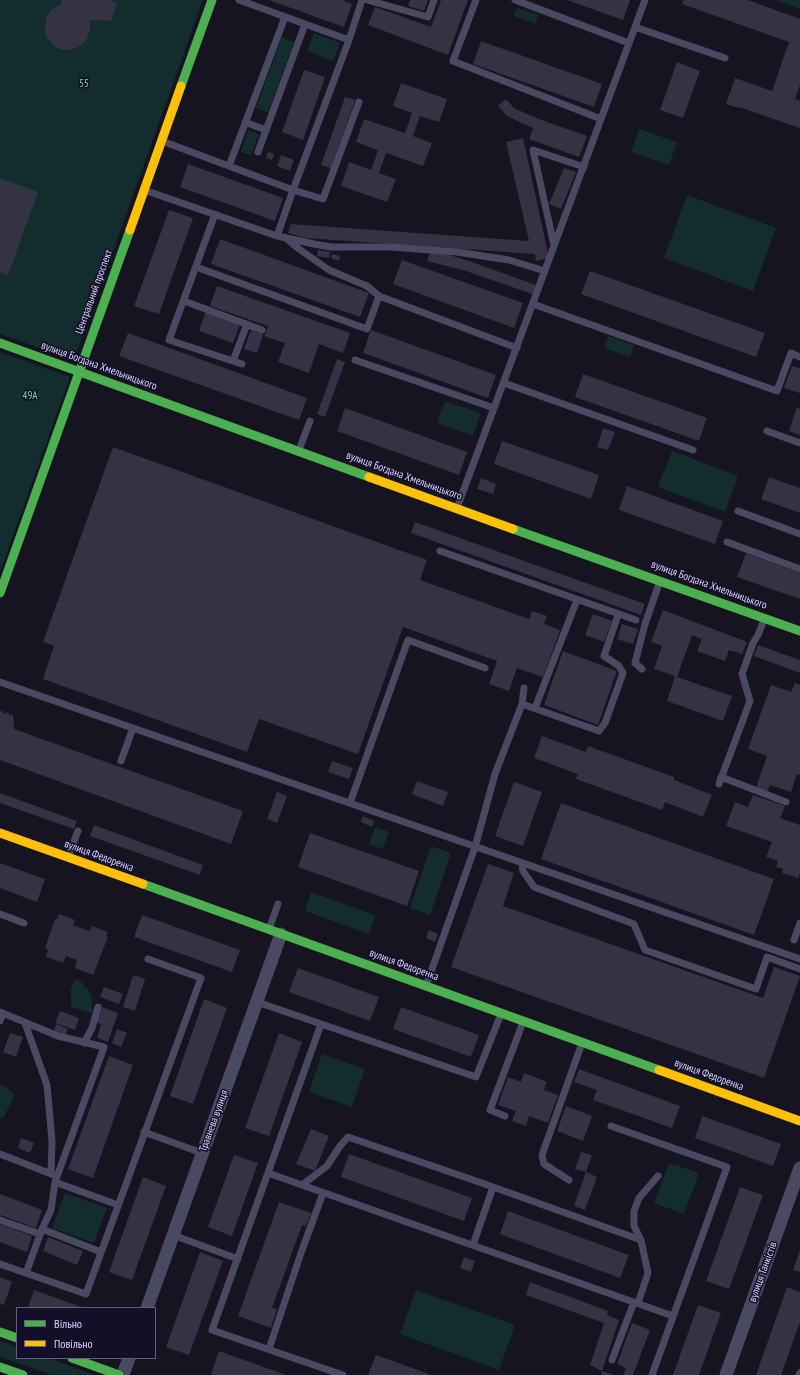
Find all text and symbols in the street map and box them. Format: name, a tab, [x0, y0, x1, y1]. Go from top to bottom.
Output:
park label: 55	[79, 77, 89, 91]
street label: Центральний проспект	[73, 248, 115, 336]
street label: вулиця Богдана Хмельницького	[39, 339, 159, 393]
park label: 49А	[22, 389, 38, 403]
street label: вулиця Богдана Хмельницького	[344, 449, 464, 503]
street label: вулиця Богдана Хмельницького	[649, 558, 769, 612]
street label: вулиця Федоренка	[63, 837, 135, 875]
street label: вулиця Федоренка	[368, 946, 440, 984]
street label: вулиця Федоренка	[673, 1056, 745, 1094]
street label: Травнева вулиця	[197, 1088, 231, 1154]
street label: вулиця Танкістів	[746, 1240, 780, 1304]
legend	[16, 1307, 156, 1359]
text: Вільно	[54, 1316, 82, 1331]
text: Повільно	[54, 1336, 93, 1351]

